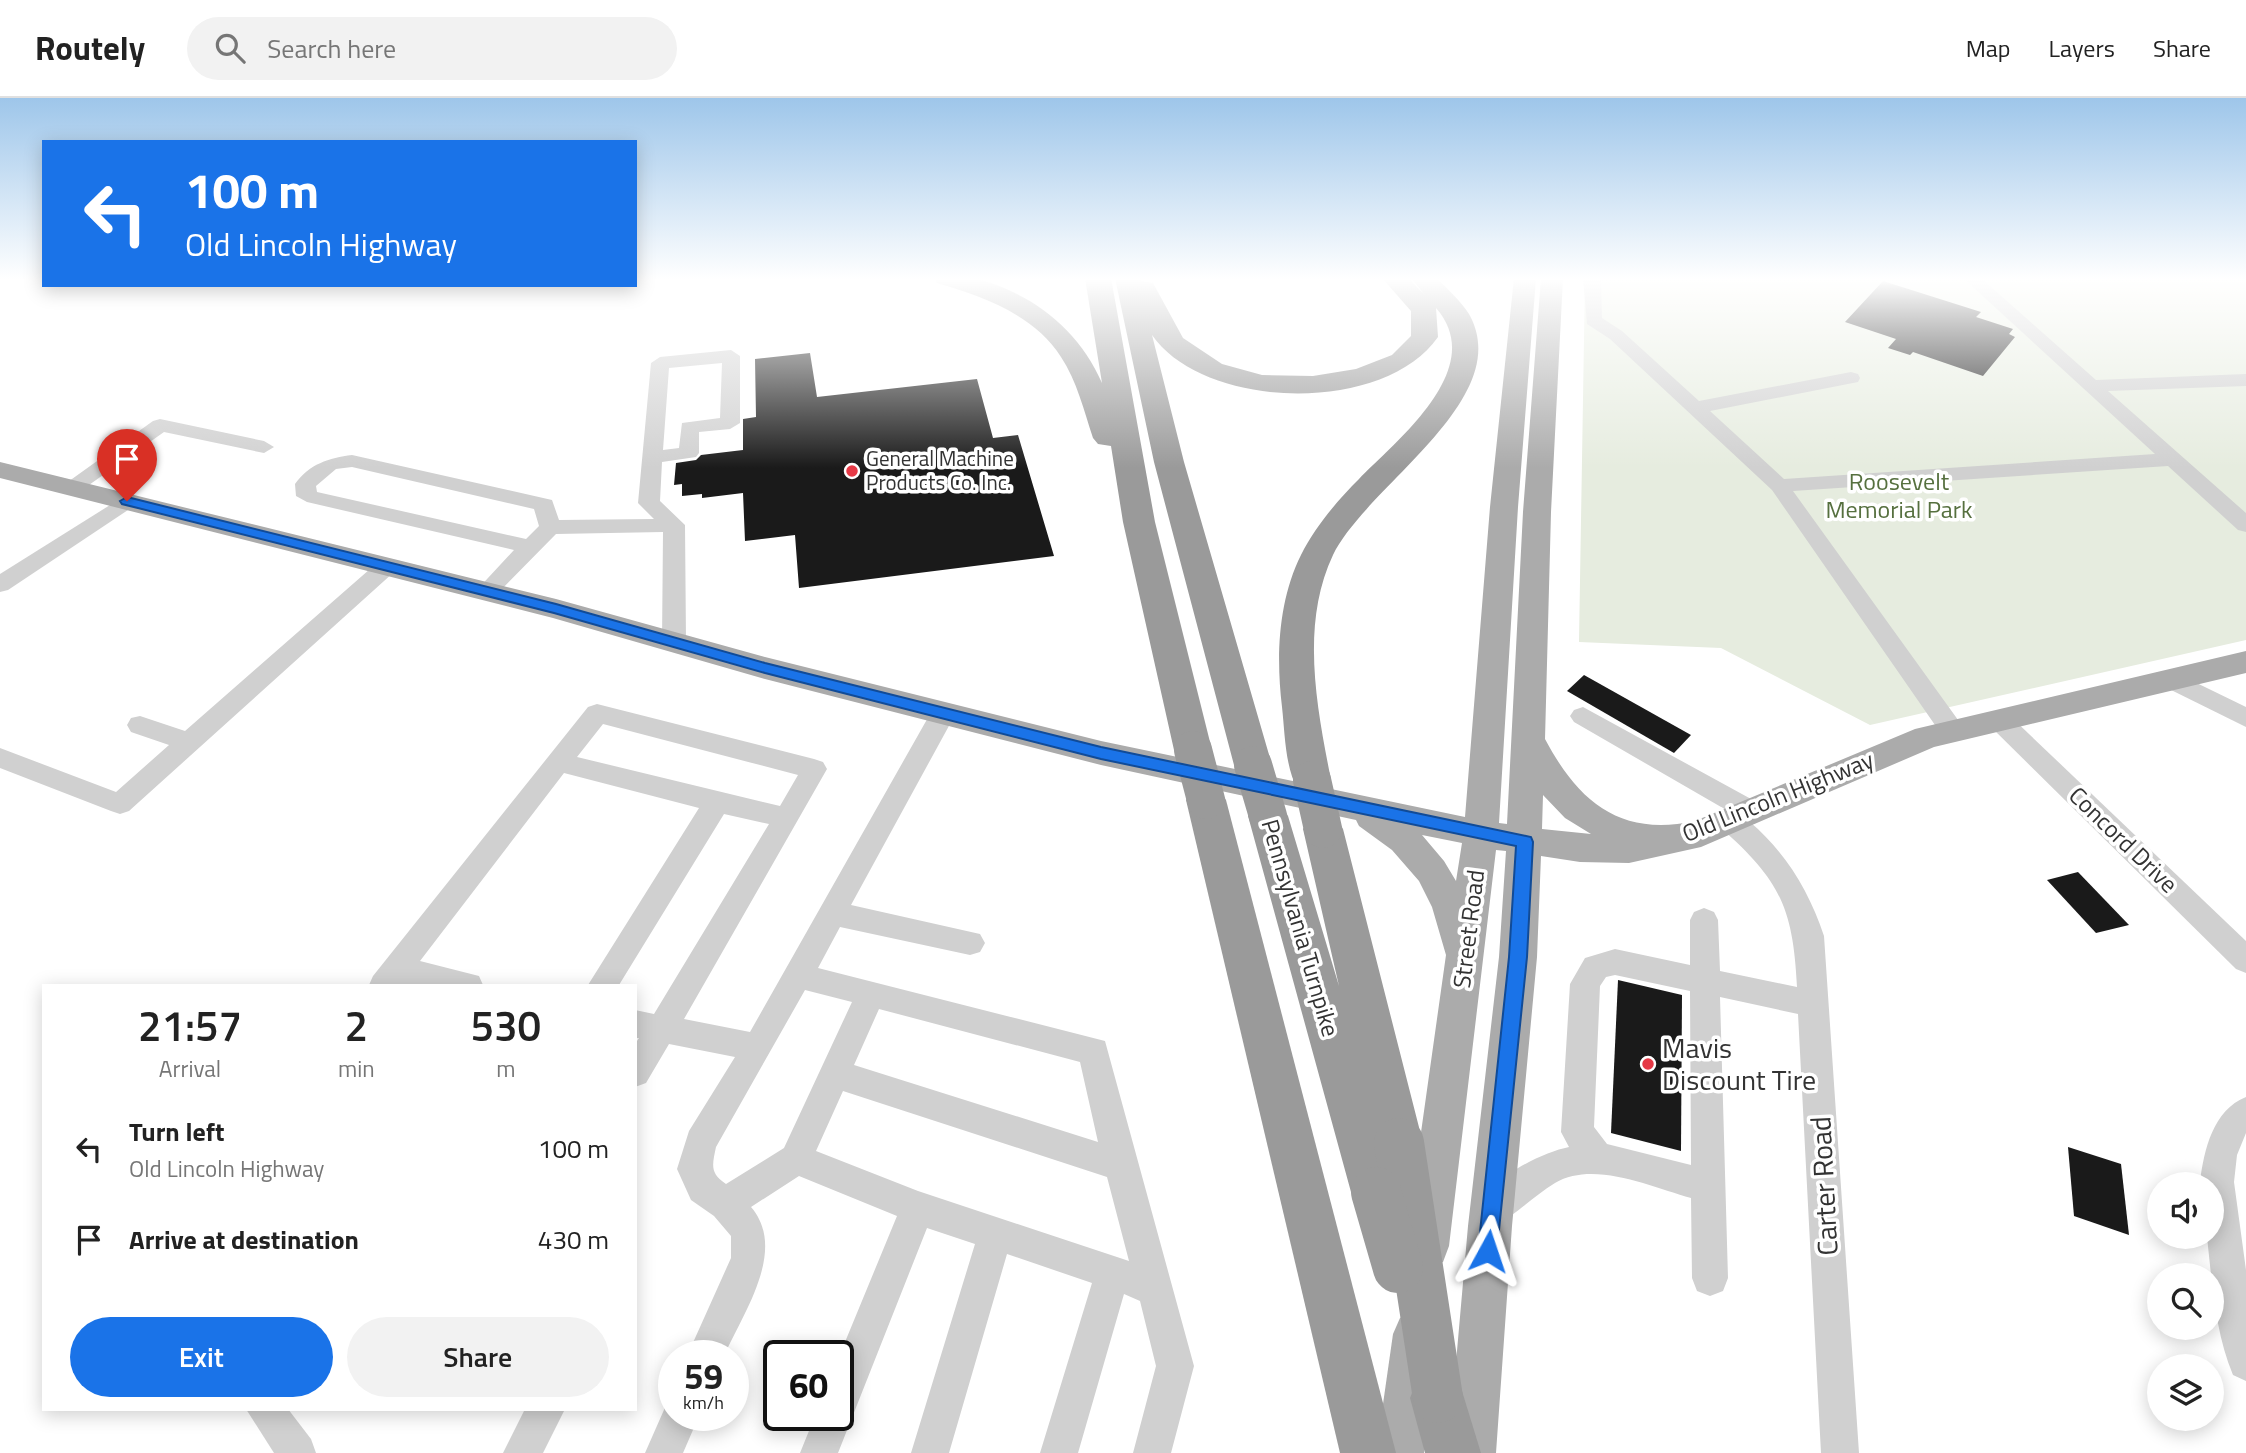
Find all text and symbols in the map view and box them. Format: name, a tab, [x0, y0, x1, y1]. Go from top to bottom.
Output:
search box	[187, 17, 677, 80]
text: Routely	[35, 23, 145, 73]
icon: search	[211, 29, 249, 67]
text: Search here	[267, 29, 396, 68]
text: Map	[1966, 30, 2011, 66]
text: Layers	[2049, 30, 2115, 66]
text: Share	[2153, 30, 2211, 66]
text: 100 m	[185, 152, 319, 227]
icon: left	[70, 168, 161, 259]
text: Old Lincoln Highway	[185, 220, 457, 268]
pin	[97, 429, 157, 501]
icon: arrive	[108, 440, 146, 478]
place label: General Machine Products Co. Inc.	[866, 442, 1014, 498]
marker: General Machine Products Co. Inc.	[844, 463, 860, 479]
park label: Roosevelt Memorial Park	[1825, 463, 1973, 527]
street label: Old Lincoln Highway	[1676, 741, 1879, 851]
street label: Concord Drive	[2061, 778, 2186, 901]
street label: Pennsylvania Turnpike	[1253, 815, 1349, 1041]
street label: Street Road	[1443, 868, 1493, 990]
text: 21:57	[138, 993, 242, 1057]
text: 2	[345, 993, 368, 1057]
text: 530	[471, 993, 541, 1057]
place label: Mavis Discount Tire	[1662, 1026, 1816, 1101]
text: Arrival	[159, 1051, 221, 1086]
text: min	[338, 1051, 375, 1086]
text: m	[496, 1051, 515, 1086]
marker: Mavis Discount Tire	[1640, 1056, 1656, 1072]
text: Turn left	[129, 1112, 224, 1151]
street label: Carter Road	[1798, 1115, 1849, 1257]
text: 100 m	[538, 1129, 609, 1168]
icon: left	[70, 1130, 108, 1168]
text: Old Lincoln Highway	[129, 1151, 324, 1186]
map controls	[2147, 1172, 2224, 1431]
button: sound	[2147, 1172, 2224, 1249]
position arrow	[1451, 1214, 1525, 1288]
text: Arrive at destination	[129, 1220, 359, 1259]
text: 430 m	[538, 1220, 609, 1259]
icon: arrive	[70, 1221, 108, 1259]
button: search	[2147, 1263, 2224, 1340]
button: Exit	[70, 1317, 333, 1397]
button: Share	[347, 1317, 609, 1397]
speed limit sign: 60	[763, 1340, 854, 1431]
text: 59	[684, 1349, 723, 1403]
button: layers	[2147, 1354, 2224, 1431]
text: km/h	[683, 1389, 724, 1416]

